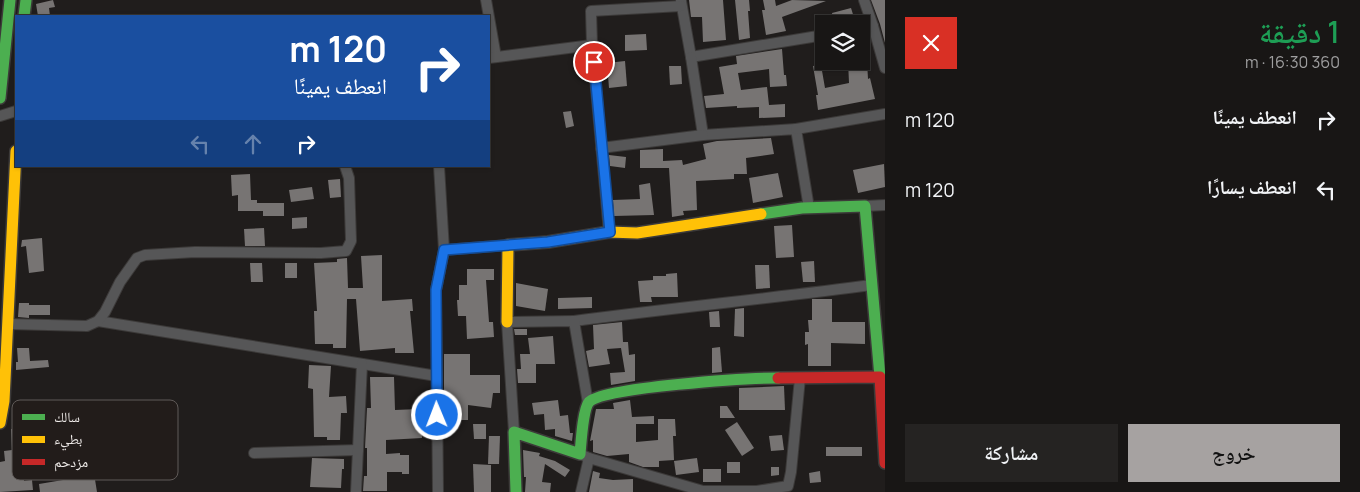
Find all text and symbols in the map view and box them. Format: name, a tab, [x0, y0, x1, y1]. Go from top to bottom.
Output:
text: 1 دقيقة	[1259, 11, 1340, 52]
map controls	[815, 15, 870, 70]
button: layers	[815, 15, 870, 70]
button: close	[905, 17, 957, 69]
text: 120 m	[289, 25, 387, 73]
icon: right	[405, 35, 470, 100]
pin	[573, 41, 615, 83]
icon: arrive	[580, 48, 608, 76]
text: 360 m · 16:30	[1245, 51, 1340, 73]
text: انعطف يمينًا	[294, 71, 387, 101]
text: انعطف يمينًا	[1213, 104, 1297, 130]
icon: right	[1312, 106, 1340, 134]
text: 120 m	[905, 107, 955, 133]
icon: left	[186, 130, 214, 158]
icon: ahead	[239, 130, 267, 158]
icon: right	[292, 130, 320, 158]
text: انعطف يسارًا	[1207, 174, 1297, 200]
icon: left	[1312, 176, 1340, 204]
text: 120 m	[905, 177, 955, 203]
position arrow	[410, 388, 462, 440]
legend	[12, 400, 178, 480]
text: سالك	[54, 407, 80, 426]
button: مشاركة	[905, 424, 1118, 482]
button: خروج	[1128, 424, 1340, 482]
text: بطيء	[54, 429, 83, 451]
text: مزدحم	[54, 452, 88, 472]

